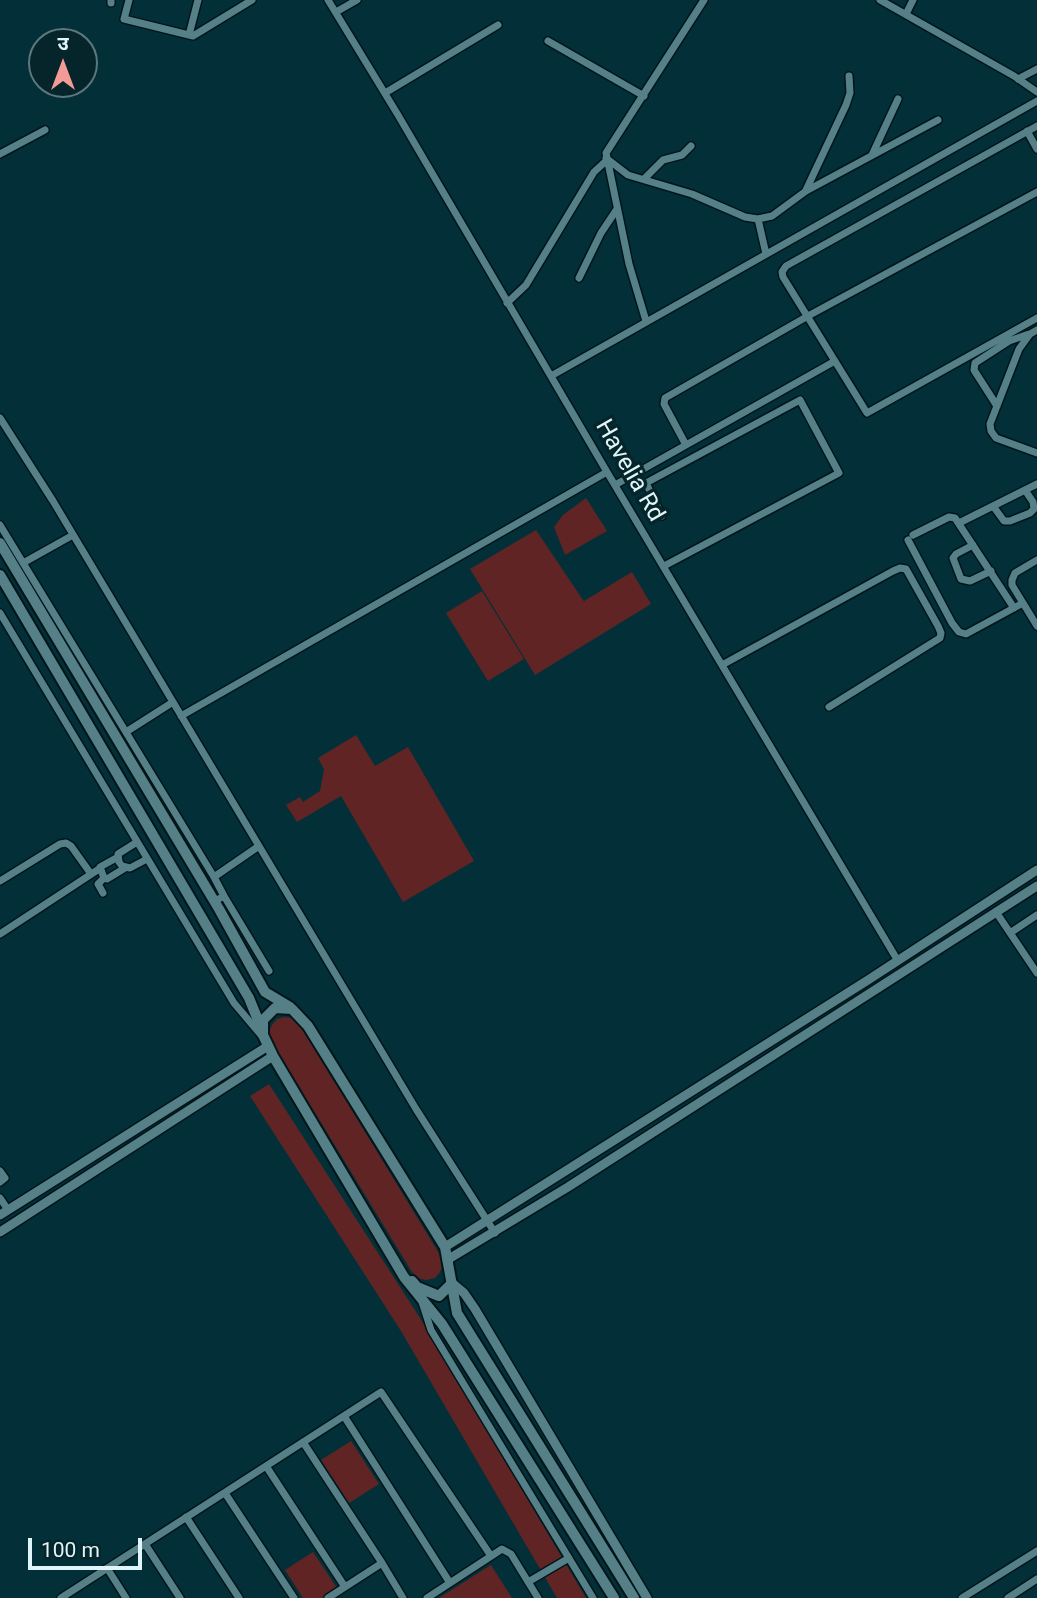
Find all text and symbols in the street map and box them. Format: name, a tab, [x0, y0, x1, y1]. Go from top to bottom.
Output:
north arrow	[28, 28, 98, 98]
text: उ	[57, 32, 69, 55]
street label: Havelia Rd	[588, 415, 670, 527]
scale bar	[32, 1524, 145, 1568]
text: 100 m	[41, 1538, 100, 1562]

